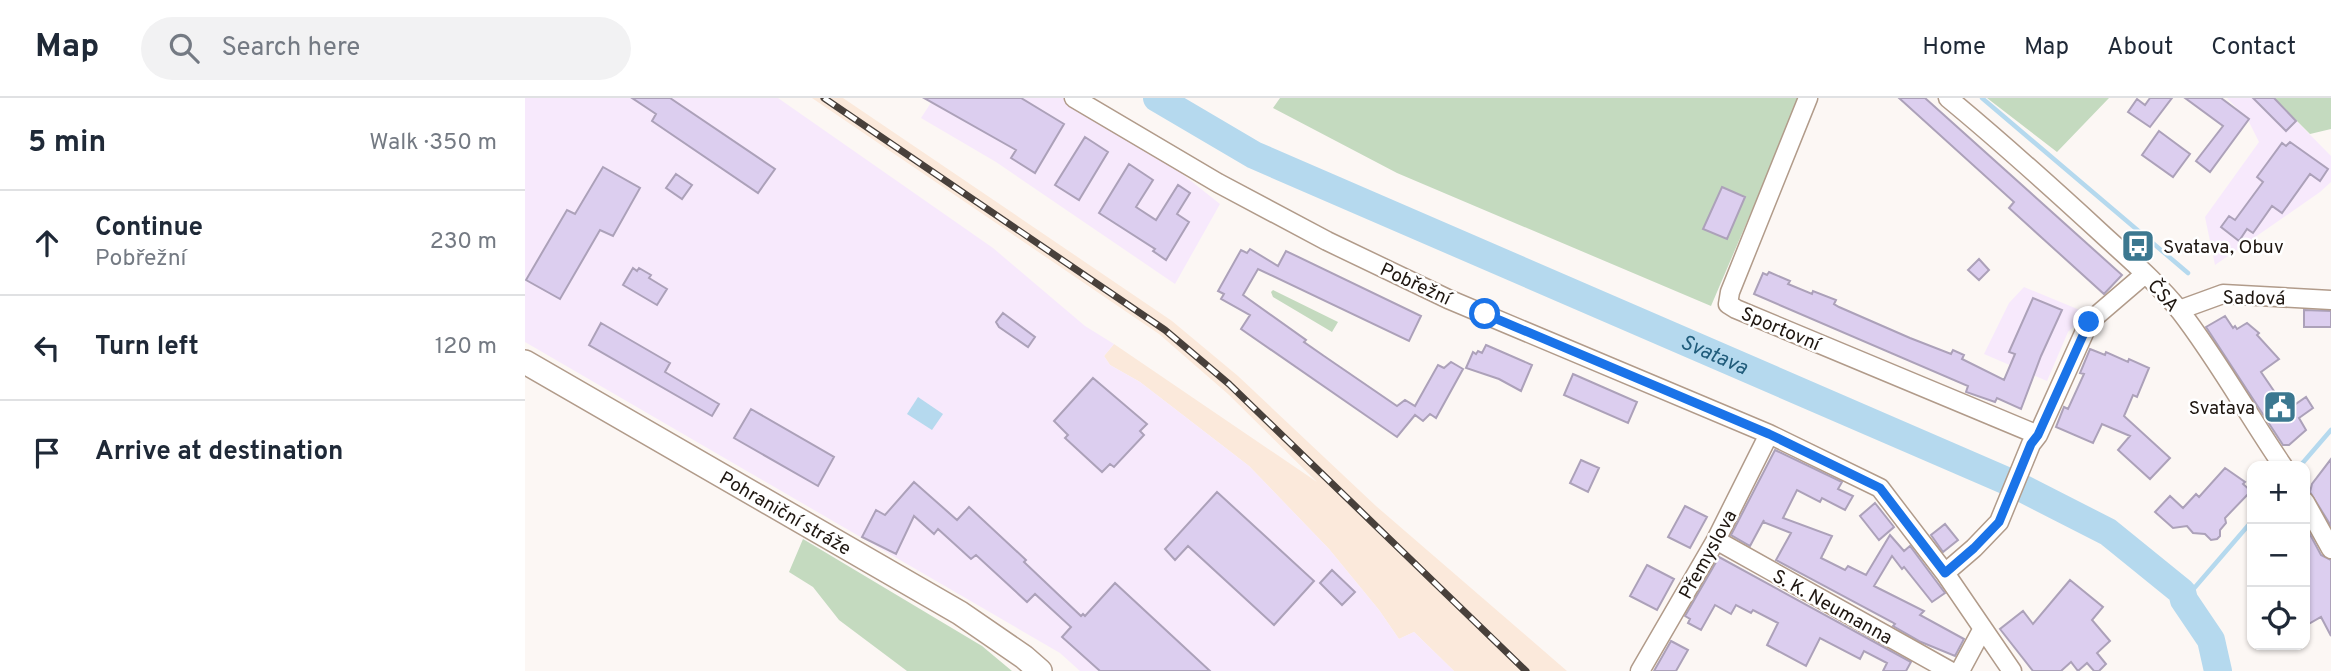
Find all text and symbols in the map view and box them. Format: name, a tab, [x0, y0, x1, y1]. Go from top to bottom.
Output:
search box	[141, 17, 631, 80]
text: Map	[35, 27, 99, 69]
icon: search	[165, 29, 203, 67]
text: Search here	[221, 32, 360, 65]
text: Home	[1922, 33, 1986, 63]
text: Map	[2024, 33, 2069, 63]
text: About	[2107, 33, 2173, 63]
text: Contact	[2211, 33, 2296, 63]
text: 5 min	[28, 125, 106, 162]
text: Walk · 350 m	[369, 129, 497, 158]
text: Continue	[95, 212, 203, 245]
icon: ahead	[28, 224, 66, 262]
bus stop icon: Svatava, Obuv	[2119, 227, 2157, 265]
text: 230 m	[430, 228, 497, 257]
place label: Svatava, Obuv	[2163, 236, 2284, 260]
text: Pobřežní	[95, 245, 186, 274]
street label: Pobřežní	[1376, 258, 1456, 313]
street label: ČSA	[2142, 274, 2184, 318]
street label: Sadová	[2222, 286, 2285, 312]
route start	[1469, 298, 1500, 329]
street label: Sportovní	[1737, 302, 1825, 358]
route end	[2073, 306, 2104, 337]
icon: left	[28, 329, 66, 367]
water label: Svatava	[1676, 329, 1752, 382]
text: Turn left	[95, 331, 199, 364]
text: 120 m	[435, 333, 497, 362]
public building icon: Svatava	[2261, 388, 2299, 426]
place label: Svatava	[2189, 397, 2255, 421]
icon: arrive	[28, 434, 66, 472]
text: Arrive at destination	[95, 436, 343, 469]
map controls	[2247, 461, 2310, 650]
button: +	[2247, 461, 2310, 524]
street label: Pohraniční stráže	[714, 467, 855, 562]
street label: Přemyslova	[1674, 506, 1743, 604]
button: −	[2247, 524, 2310, 587]
street label: S. K. Neumanna	[1768, 565, 1896, 651]
button: locate	[2247, 587, 2310, 650]

